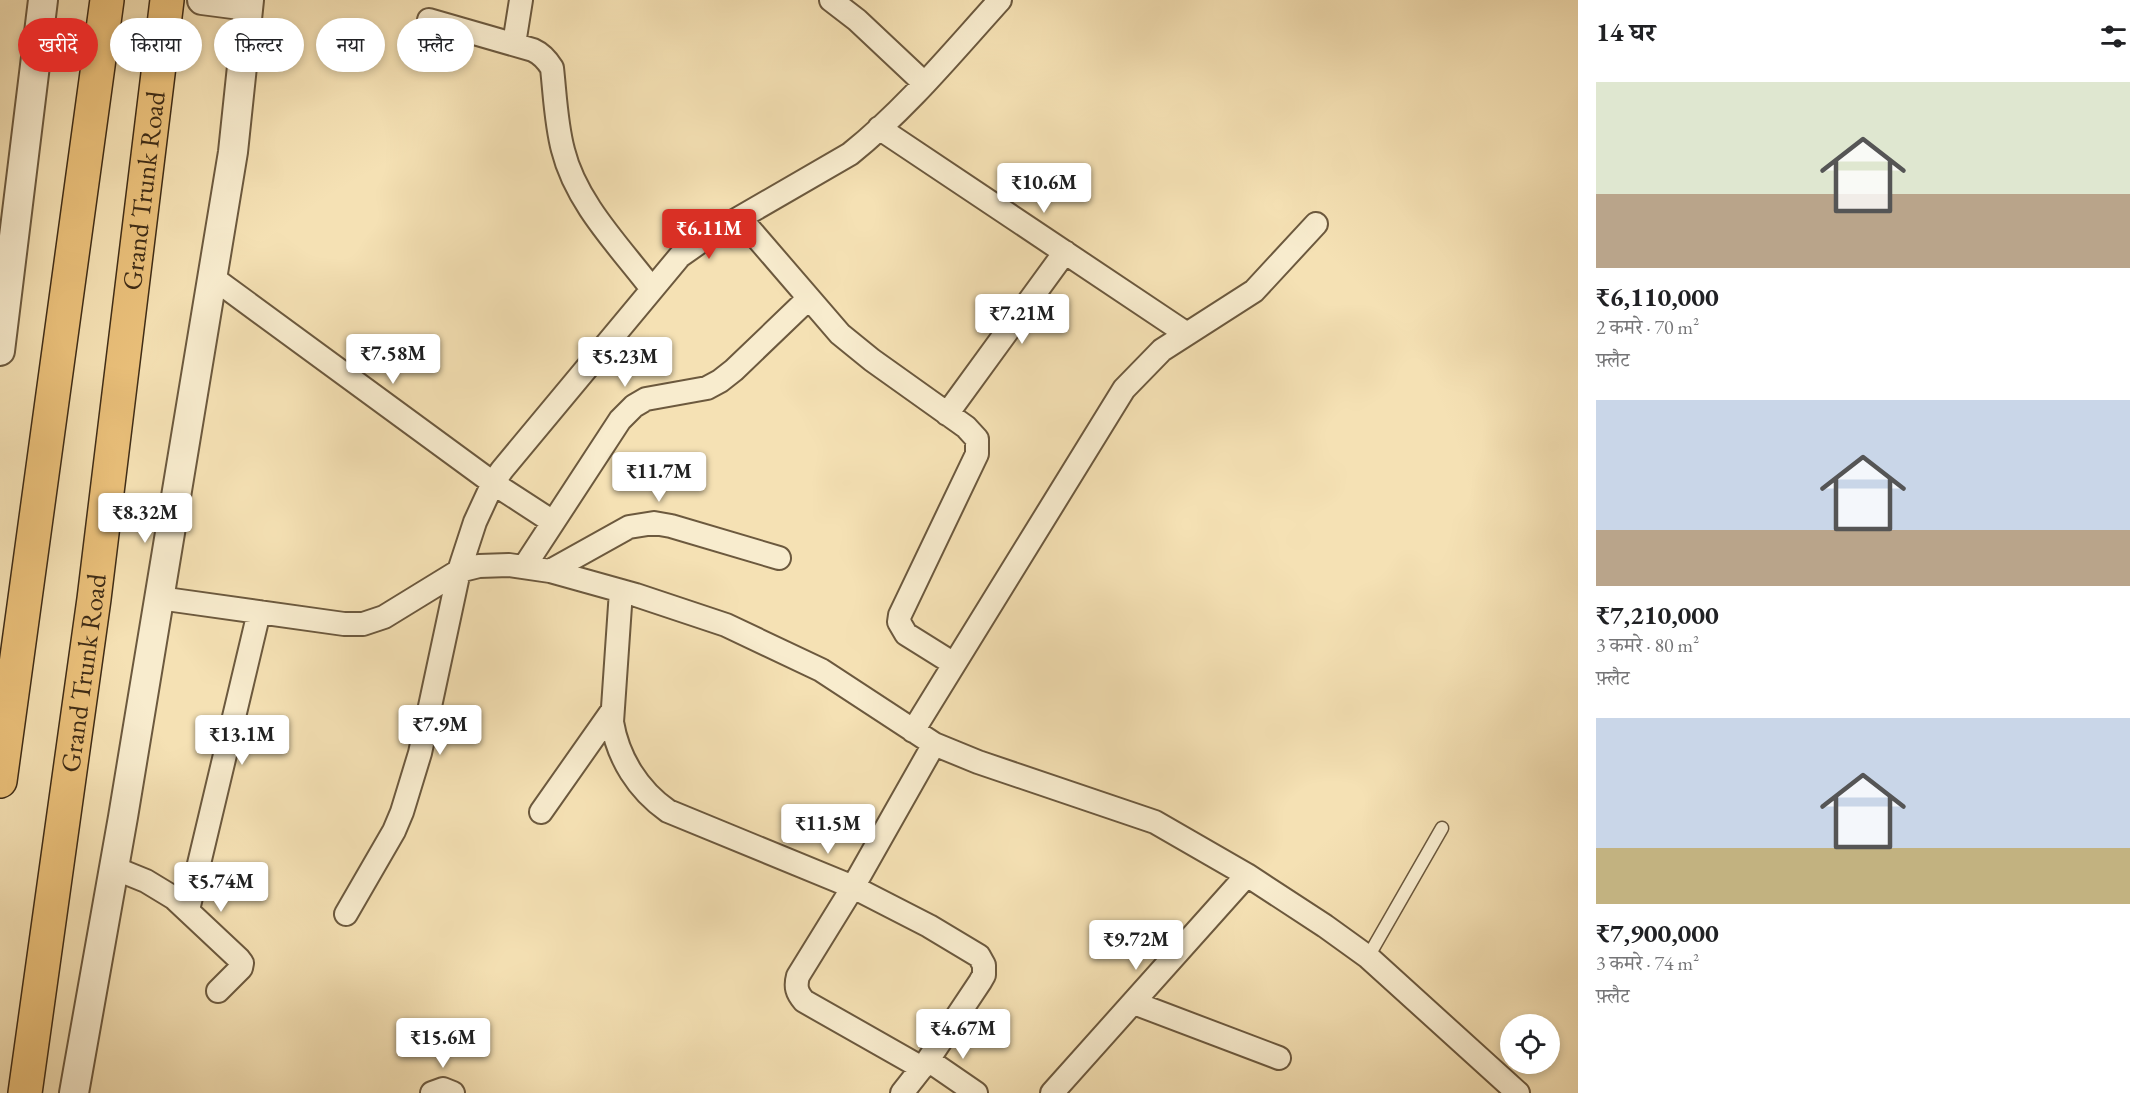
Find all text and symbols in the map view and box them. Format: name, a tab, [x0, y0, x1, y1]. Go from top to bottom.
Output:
text: 14 घर	[1596, 15, 1656, 49]
chip: खरीदें	[18, 18, 98, 72]
chip: किराया	[110, 18, 202, 72]
chip: फ़िल्टर	[214, 18, 304, 72]
chip: नया	[316, 18, 385, 72]
chip: फ़्लैट	[397, 18, 474, 72]
icon: filters	[2097, 20, 2130, 53]
street label: Grand Trunk Road	[114, 89, 173, 292]
icon: home	[1809, 121, 1917, 229]
pin: ₹10.6M	[995, 163, 1093, 214]
text: ₹10.6M	[1011, 169, 1077, 195]
pin: ₹6.11M	[660, 209, 758, 260]
text: ₹6.11M	[676, 215, 742, 241]
text: ₹6,110,000	[1596, 280, 1719, 314]
pin: ₹7.21M	[973, 294, 1071, 345]
text: ₹7.21M	[989, 300, 1055, 326]
text: 2 कमरे · 70 m²	[1596, 314, 1699, 340]
pin: ₹7.58M	[344, 334, 442, 385]
pin: ₹5.23M	[576, 337, 674, 388]
text: ₹7.58M	[360, 340, 426, 366]
text: ₹5.23M	[592, 343, 658, 369]
text: फ़्लैट	[1596, 347, 1629, 373]
icon: home	[1809, 439, 1917, 547]
pin: ₹11.7M	[610, 452, 708, 503]
text: ₹11.7M	[626, 458, 692, 484]
pin: ₹8.32M	[96, 493, 194, 544]
text: ₹8.32M	[112, 499, 178, 525]
street label: Grand Trunk Road	[52, 571, 114, 775]
text: ₹7,210,000	[1596, 598, 1719, 632]
text: 3 कमरे · 80 m²	[1596, 632, 1699, 658]
text: फ़्लैट	[1596, 665, 1629, 691]
pin: ₹7.9M	[398, 705, 482, 756]
text: ₹7.9M	[413, 711, 468, 737]
pin: ₹13.1M	[193, 715, 291, 766]
text: ₹13.1M	[209, 721, 275, 747]
icon: home	[1809, 757, 1917, 865]
pin: ₹11.5M	[779, 804, 877, 855]
text: ₹11.5M	[795, 810, 861, 836]
pin: ₹5.74M	[172, 862, 270, 913]
text: ₹5.74M	[188, 868, 254, 894]
text: ₹7,900,000	[1596, 916, 1719, 950]
pin: ₹9.72M	[1087, 920, 1185, 971]
text: ₹9.72M	[1103, 926, 1169, 952]
text: 3 कमरे · 74 m²	[1596, 950, 1699, 976]
text: फ़्लैट	[1596, 983, 1629, 1009]
pin: ₹4.67M	[914, 1009, 1012, 1060]
map controls	[1500, 1014, 1560, 1074]
button: locate	[1500, 1014, 1560, 1074]
text: ₹4.67M	[930, 1015, 996, 1041]
pin: ₹15.6M	[394, 1018, 492, 1069]
text: ₹15.6M	[410, 1024, 476, 1050]

